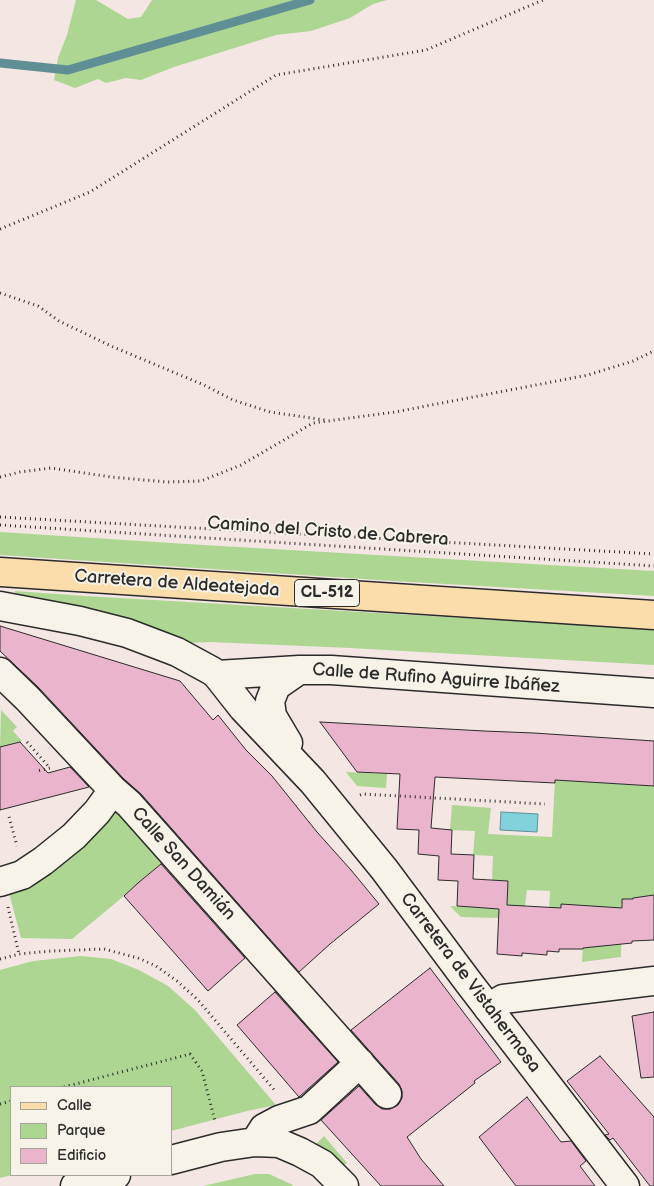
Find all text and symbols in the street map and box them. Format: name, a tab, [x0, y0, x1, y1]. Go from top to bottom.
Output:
street label: Camino del Cristo de Cabrera	[207, 513, 449, 551]
street label: Carretera de Aldeatejada	[74, 566, 280, 602]
road number: CL-512	[294, 580, 360, 606]
street label: Calle de Rufino Aguirre Ibáñez	[312, 660, 560, 698]
street label: Calle San Damián	[126, 803, 240, 925]
street label: Carretera de Vistahermosa	[395, 889, 545, 1077]
legend	[10, 1086, 172, 1176]
text: Calle	[57, 1096, 92, 1115]
text: Parque	[57, 1121, 105, 1140]
text: Edificio	[57, 1146, 106, 1165]

